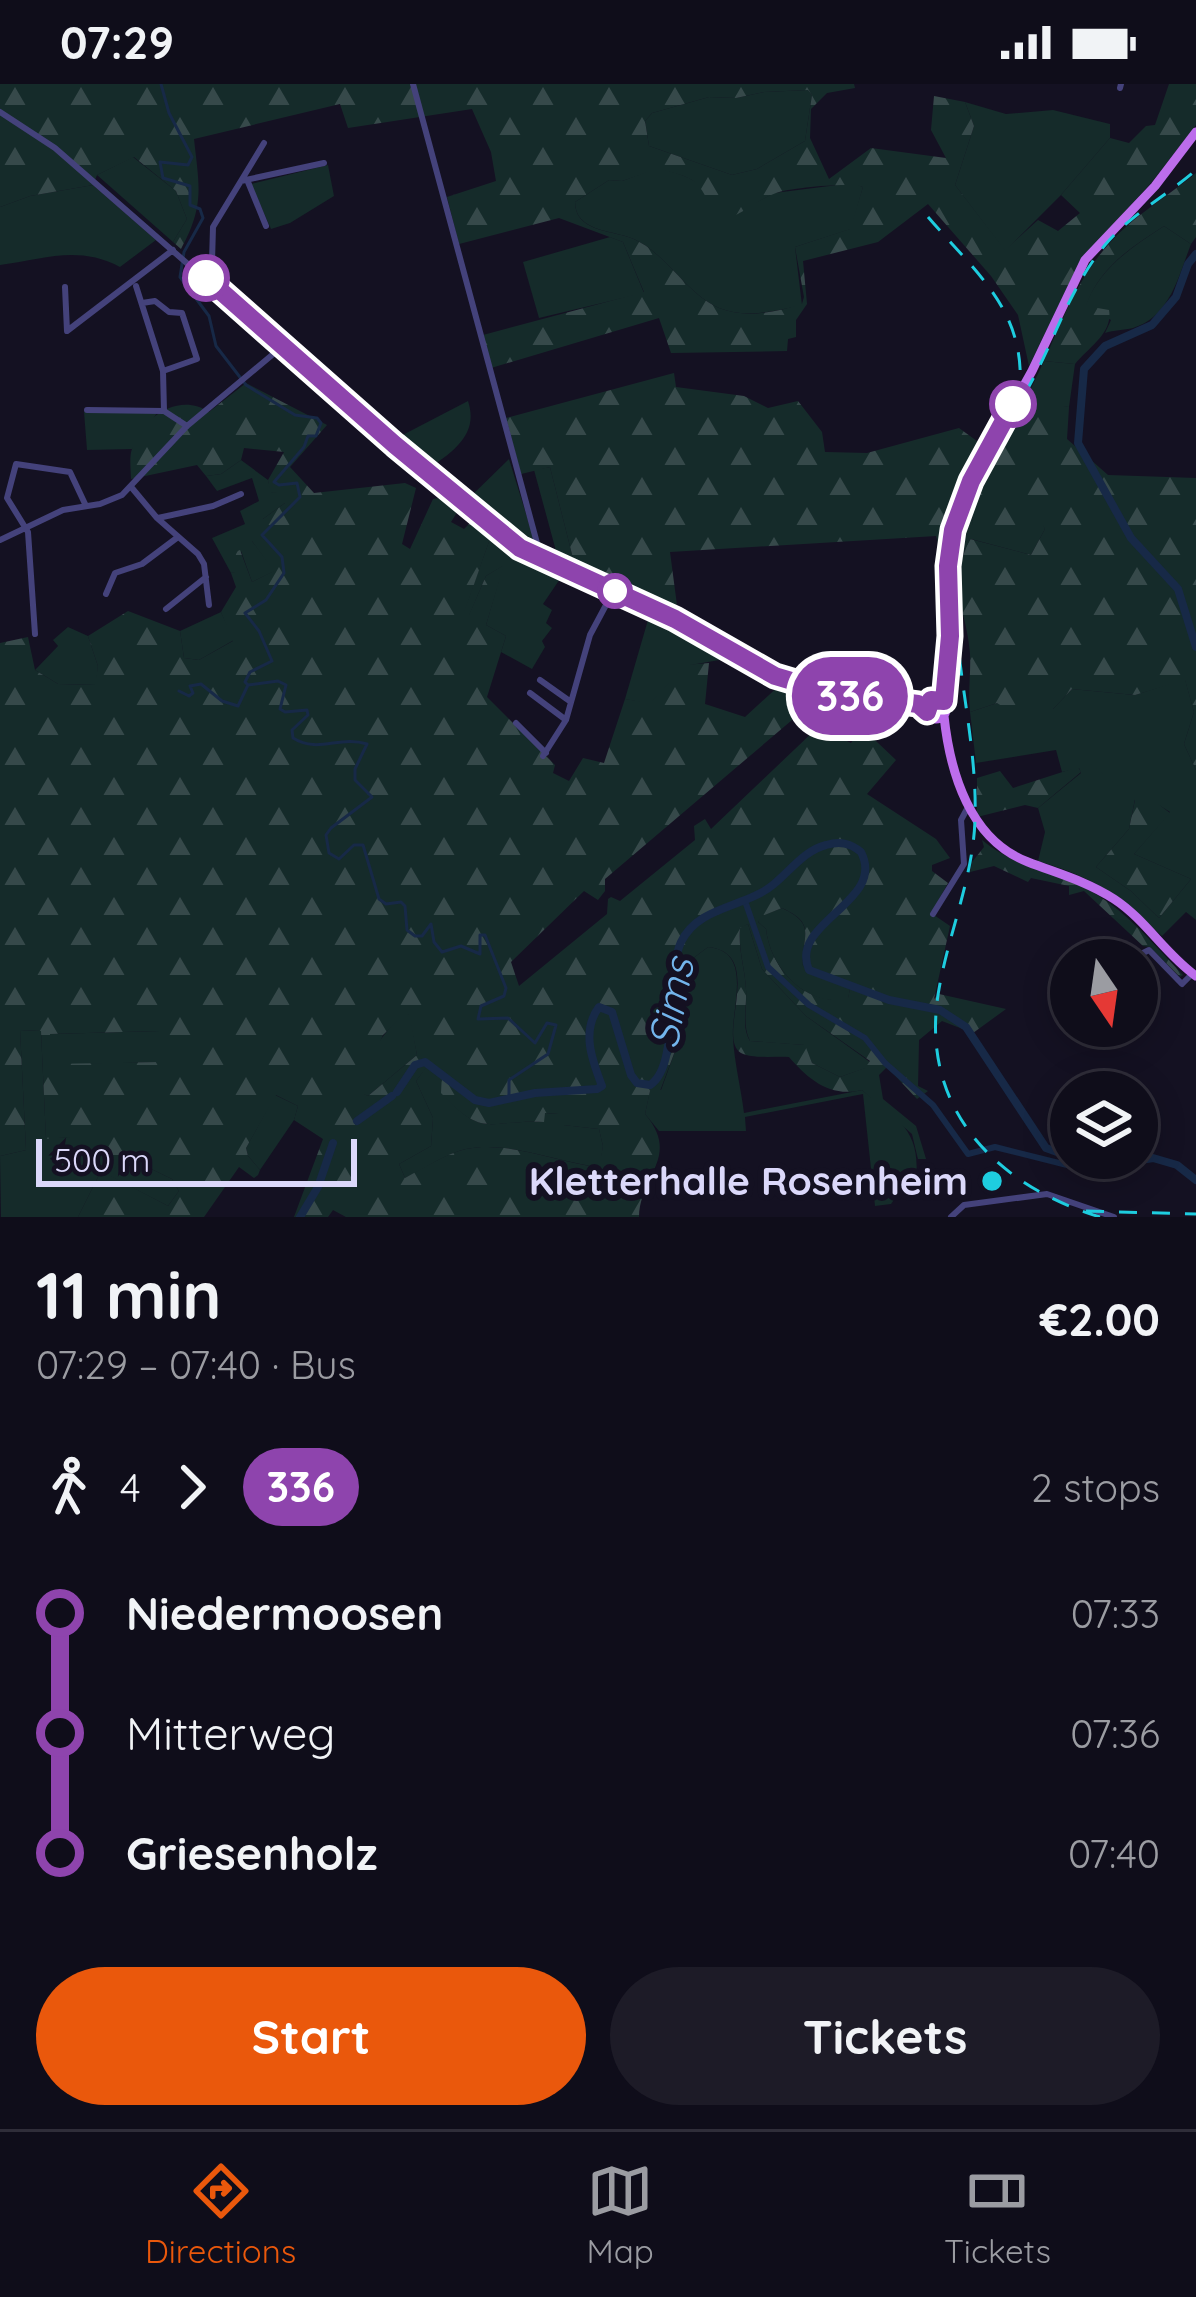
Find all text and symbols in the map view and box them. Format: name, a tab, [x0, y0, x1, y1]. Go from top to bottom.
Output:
text: 07:29	[60, 14, 174, 70]
unlabelled marker	[184, 256, 228, 300]
unlabelled marker	[991, 382, 1035, 426]
unlabelled marker	[599, 575, 631, 607]
line badge: 336	[781, 657, 919, 735]
text: 336	[816, 669, 884, 722]
north arrow	[1050, 939, 1158, 1047]
map controls	[1050, 939, 1158, 1179]
water label: Sims	[636, 951, 706, 1052]
button: layers	[1050, 1071, 1158, 1179]
scale bar	[36, 1133, 357, 1186]
text: 500 m	[54, 1139, 150, 1180]
place label: Kletterhalle Rosenheim	[529, 1156, 968, 1205]
marker: Kletterhalle Rosenheim	[979, 1168, 1005, 1194]
text: 11 min	[36, 1253, 222, 1336]
text: €2.00	[1040, 1291, 1160, 1347]
text: 07:29 – 07:40 · Bus	[36, 1340, 356, 1389]
icon: walk	[36, 1454, 102, 1520]
icon: forward	[159, 1454, 225, 1520]
text: 336	[267, 1460, 335, 1513]
text: 4	[120, 1463, 141, 1512]
text: 2 stops	[1031, 1463, 1160, 1512]
text: Niedermoosen	[126, 1585, 443, 1641]
text: 07:33	[1071, 1589, 1160, 1638]
text: Mitterweg	[126, 1705, 335, 1761]
text: 07:36	[1070, 1709, 1160, 1758]
text: Griesenholz	[126, 1825, 377, 1881]
text: 07:40	[1068, 1829, 1160, 1878]
button: Start	[36, 1967, 586, 2105]
button: Tickets	[610, 1967, 1160, 2105]
tab: Directions	[145, 2158, 296, 2271]
tab: Map	[586, 2158, 654, 2271]
tab: Tickets	[944, 2158, 1051, 2271]

